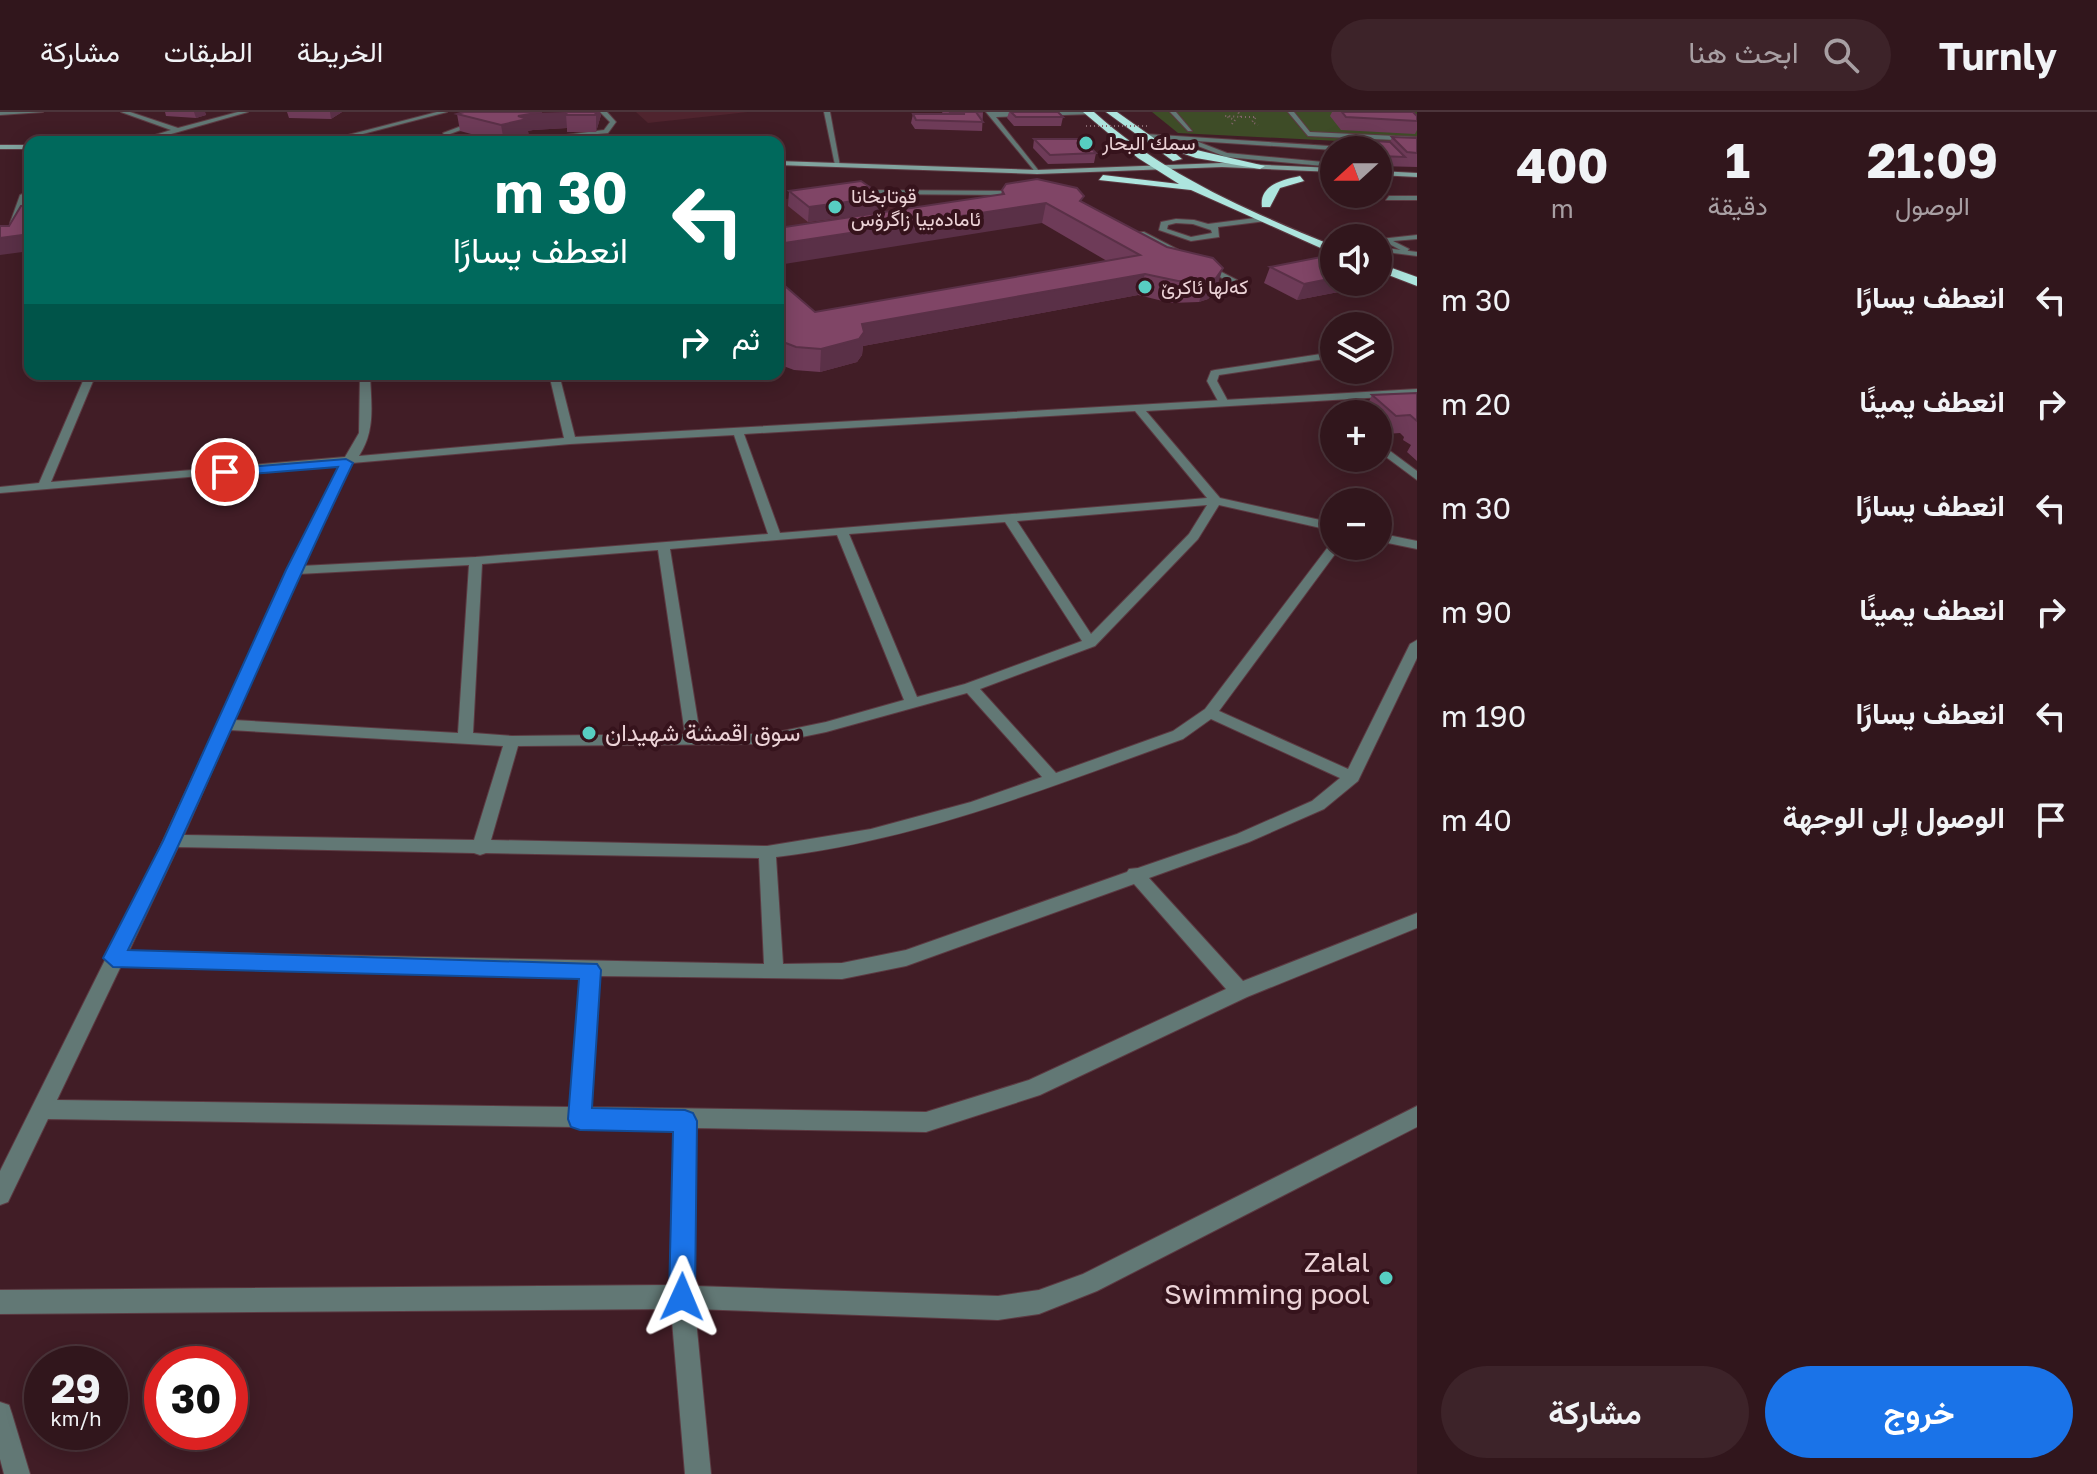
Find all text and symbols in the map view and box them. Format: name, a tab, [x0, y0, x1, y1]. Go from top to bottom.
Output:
search box	[1331, 19, 1891, 91]
icon: search	[1819, 33, 1863, 77]
text: Turnly	[1939, 33, 2057, 78]
text: ابحث هنا	[1688, 34, 1799, 70]
text: مشاركة	[40, 35, 120, 68]
text: الطبقات	[164, 35, 253, 68]
text: الخريطة	[297, 35, 383, 68]
place label: سمك البحار	[1101, 130, 1195, 156]
text: 1	[1725, 131, 1750, 189]
text: 21:09	[1867, 131, 1998, 189]
marker: سمك البحار	[1077, 134, 1095, 152]
north arrow	[1320, 136, 1392, 208]
map controls	[1320, 136, 1392, 560]
text: 400	[1516, 136, 1609, 194]
text: 30 m	[494, 158, 628, 225]
icon: left	[656, 168, 760, 272]
place label: قوتابخانا ئامادەییا زاگرۆس	[851, 183, 981, 232]
text: دقيقة	[1708, 190, 1768, 221]
text: الوصول	[1895, 190, 1970, 221]
text: m	[1551, 193, 1574, 224]
marker: قوتابخانا ئامادەییا زاگرۆس	[826, 198, 844, 216]
button: sound	[1320, 224, 1392, 296]
text: انعطف يسارًا	[453, 228, 628, 271]
place label: کەلها ئاکرێ	[1161, 274, 1248, 300]
marker: کەلها ئاکرێ	[1136, 278, 1154, 296]
icon: left	[2029, 278, 2073, 322]
text: انعطف يسارًا	[1856, 279, 2005, 315]
text: 30 m	[1441, 282, 1511, 318]
button: layers	[1320, 312, 1392, 384]
icon: right	[672, 320, 716, 364]
text: ثم	[732, 321, 760, 357]
icon: right	[2029, 382, 2073, 426]
text: انعطف يمينًا	[1859, 383, 2005, 419]
text: 20 m	[1441, 386, 1511, 422]
button: +	[1320, 400, 1392, 472]
pin	[191, 438, 259, 506]
icon: arrive	[203, 450, 247, 494]
icon: left	[2029, 486, 2073, 530]
text: انعطف يسارًا	[1856, 487, 2005, 523]
button: −	[1320, 488, 1392, 560]
text: 30 m	[1441, 490, 1511, 526]
icon: right	[2029, 590, 2073, 634]
text: انعطف يمينًا	[1859, 591, 2005, 627]
text: 90 m	[1441, 594, 1512, 630]
icon: left	[2029, 694, 2073, 738]
text: انعطف يسارًا	[1856, 695, 2005, 731]
text: 190 m	[1441, 698, 1526, 734]
place label: سوق اقمشة شهيدان	[605, 717, 800, 748]
marker: سوق اقمشة شهيدان	[580, 724, 598, 742]
icon: arrive	[2029, 798, 2073, 842]
text: الوصول إلى الوجهة	[1783, 799, 2005, 835]
text: 40 m	[1441, 802, 1512, 838]
place label: Zalal Swimming pool	[1164, 1245, 1370, 1310]
position arrow	[640, 1255, 724, 1339]
marker: Zalal Swimming pool	[1377, 1269, 1395, 1287]
speed limit sign: 30	[144, 1346, 248, 1450]
text: 29	[51, 1364, 101, 1412]
button: مشاركة	[1441, 1366, 1749, 1458]
button: خروج	[1765, 1366, 2073, 1458]
text: km/h	[51, 1406, 101, 1430]

